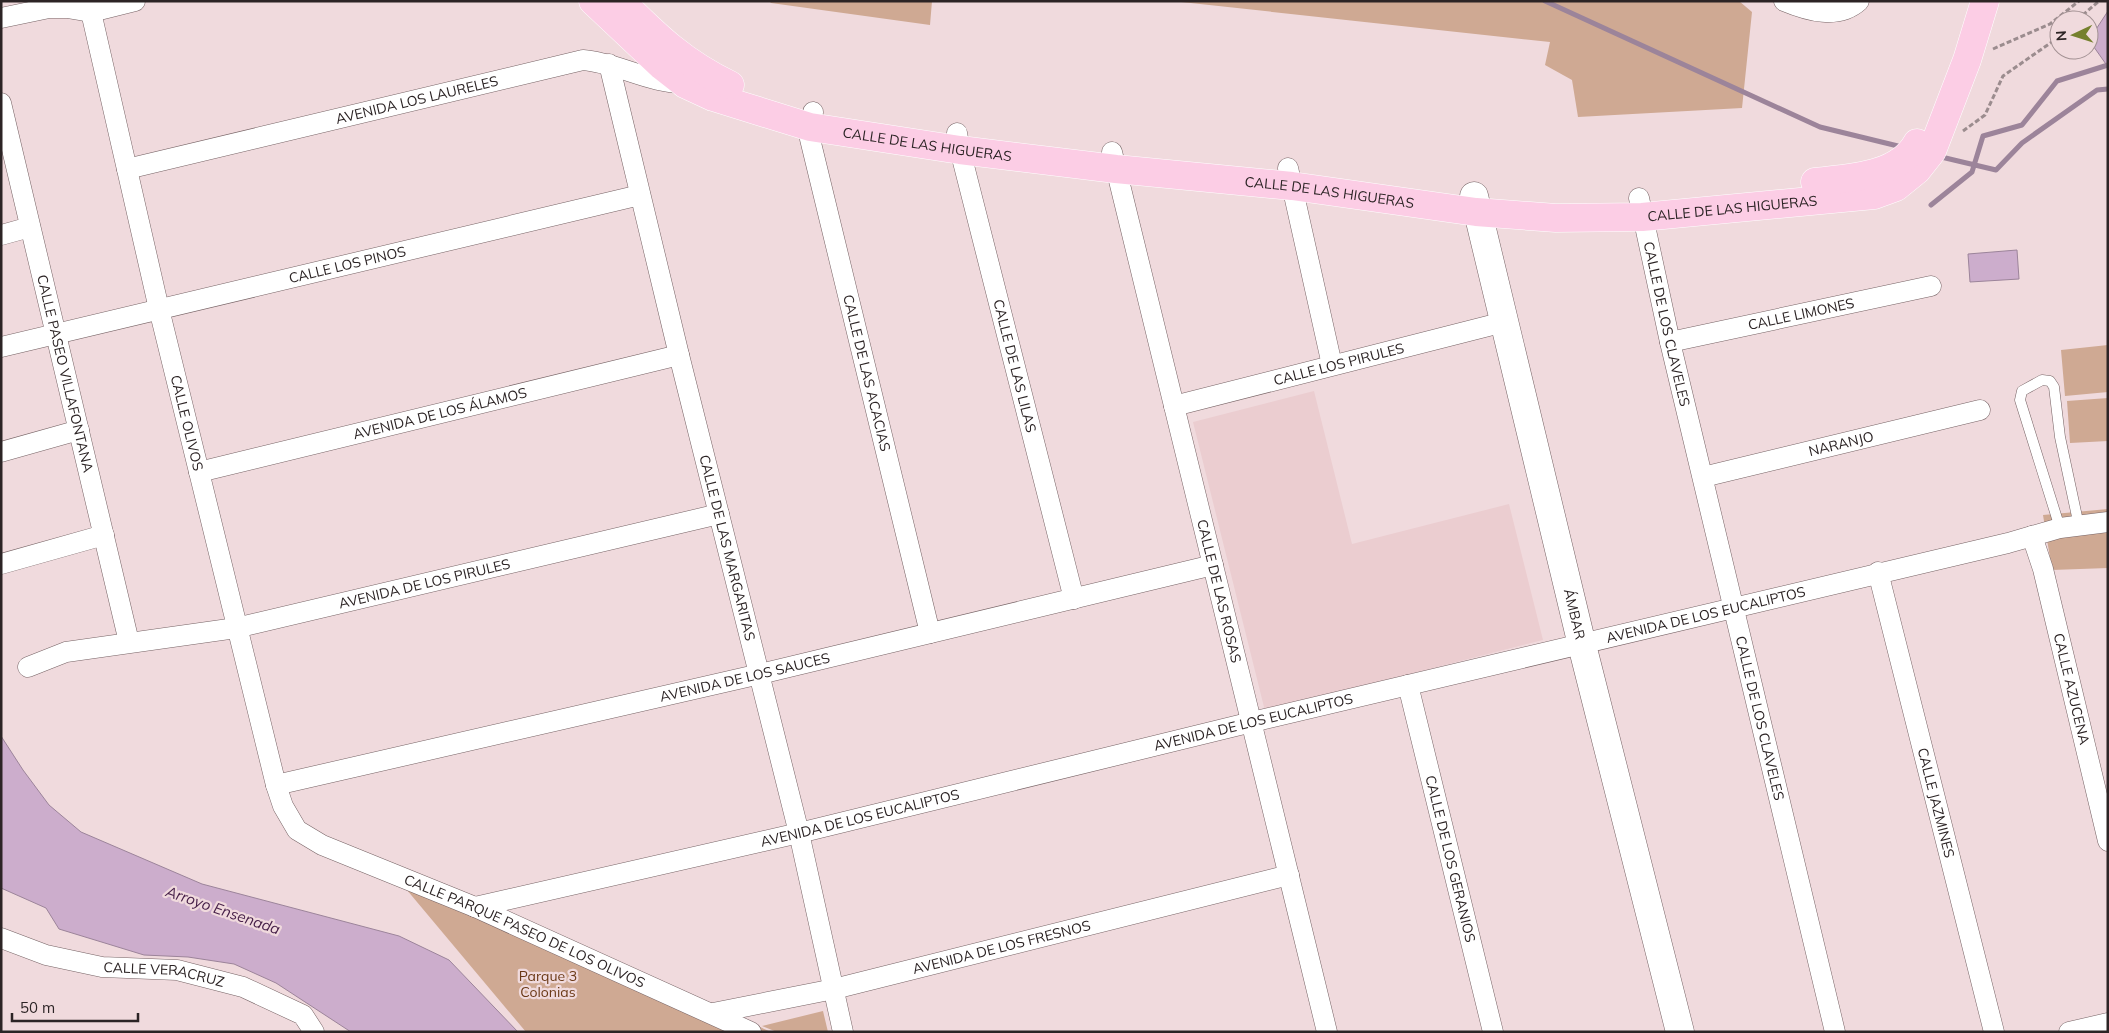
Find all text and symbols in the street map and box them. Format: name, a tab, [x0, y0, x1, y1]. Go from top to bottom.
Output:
north arrow	[2049, 10, 2099, 60]
text: N	[2052, 30, 2070, 42]
street label: AVENIDA LOS LAURELES	[334, 72, 500, 128]
street label: CALLE DE LAS HIGUERAS	[842, 123, 1013, 165]
street label: CALLE DE LAS HIGUERAS	[1244, 172, 1416, 212]
street label: CALLE DE LAS HIGUERAS	[1647, 191, 1818, 225]
street label: CALLE DE LOS CLAVELES	[1640, 240, 1694, 408]
street label: CALLE LOS PINOS	[287, 242, 408, 287]
street label: CALLE PASEO VILLAFONTANA	[33, 273, 98, 475]
street label: CALLE DE LAS ACACIAS	[839, 293, 895, 454]
street label: CALLE LIMONES	[1746, 294, 1856, 334]
street label: CALLE DE LAS LILAS	[989, 297, 1040, 435]
street label: CALLE LOS PIRULES	[1271, 339, 1406, 389]
street label: CALLE OLIVOS	[167, 373, 208, 473]
street label: AVENIDA DE LOS ÁLAMOS	[351, 383, 529, 443]
street label: NARANJO	[1807, 427, 1875, 460]
street label: CALLE DE LAS MARGARITAS	[695, 453, 759, 643]
street label: CALLE DE LAS ROSAS	[1193, 517, 1246, 665]
street label: AVENIDA DE LOS PIRULES	[337, 555, 512, 613]
street label: AVENIDA DE LOS EUCALIPTOS	[1604, 582, 1807, 647]
street label: ÁMBAR	[1560, 587, 1589, 642]
street label: CALLE AZUCENA	[2050, 631, 2094, 747]
street label: CALLE DE LOS CLAVELES	[1732, 634, 1788, 802]
street label: AVENIDA DE LOS SAUCES	[658, 648, 832, 706]
street label: AVENIDA DE LOS EUCALIPTOS	[1152, 689, 1355, 755]
street label: CALLE JAZMINES	[1914, 746, 1959, 860]
street label: CALLE DE LOS GERANIOS	[1421, 773, 1480, 945]
street label: AVENIDA DE LOS EUCALIPTOS	[759, 785, 961, 851]
street label: CALLE PARQUE PASEO DE LOS OLIVOS	[401, 870, 648, 992]
water label: Arroyo Ensenada	[162, 881, 283, 938]
street label: AVENIDA DE LOS FRESNOS	[911, 916, 1093, 978]
street label: CALLE VERACRUZ	[103, 958, 226, 991]
park label: Parque 3 Colonias	[519, 967, 577, 1001]
scale bar	[12, 990, 139, 1022]
text: 50 m	[20, 998, 55, 1017]

